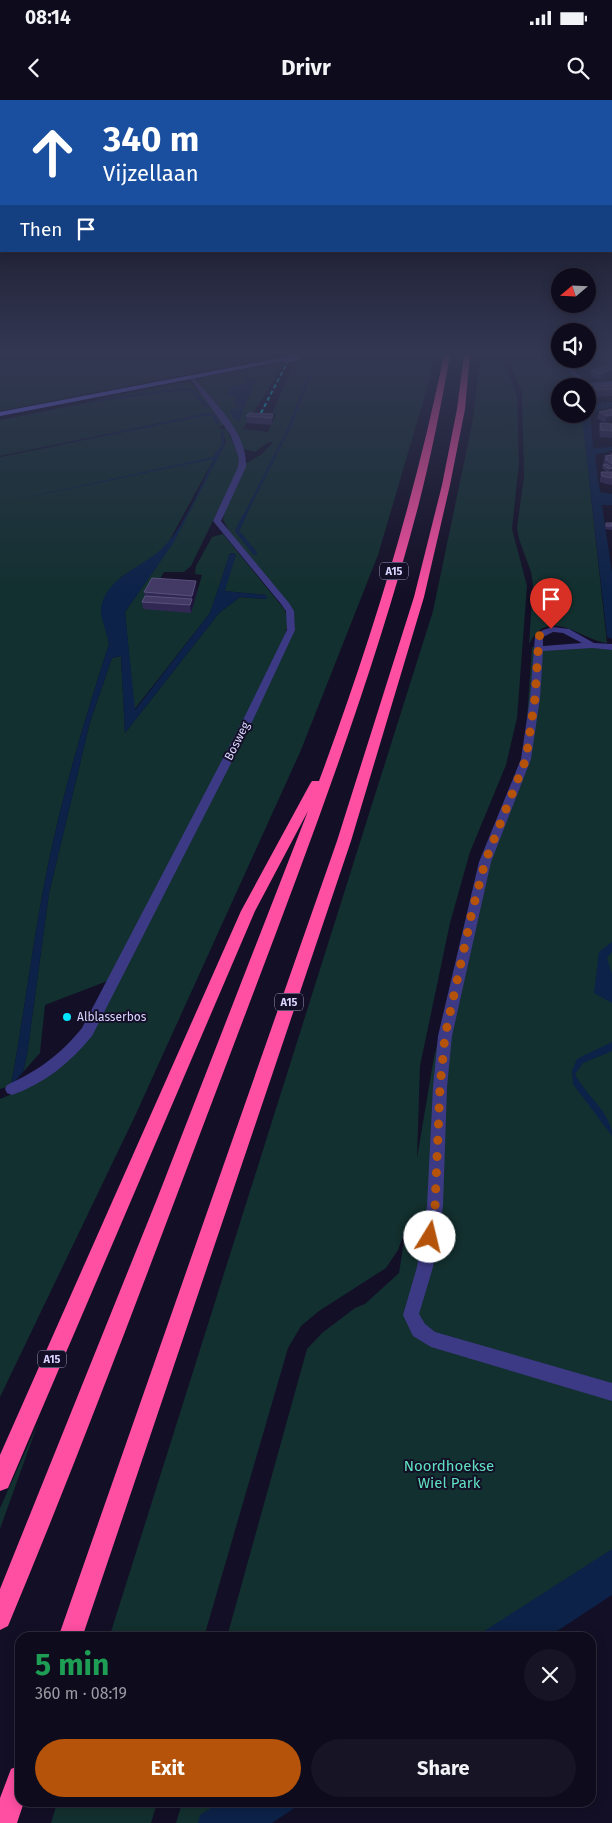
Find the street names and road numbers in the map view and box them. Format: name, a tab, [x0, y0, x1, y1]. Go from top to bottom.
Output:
road number: A15	[380, 562, 408, 580]
street label: Bosweg	[221, 719, 253, 763]
road number: A15	[275, 994, 303, 1010]
road number: A15	[38, 1350, 66, 1368]

